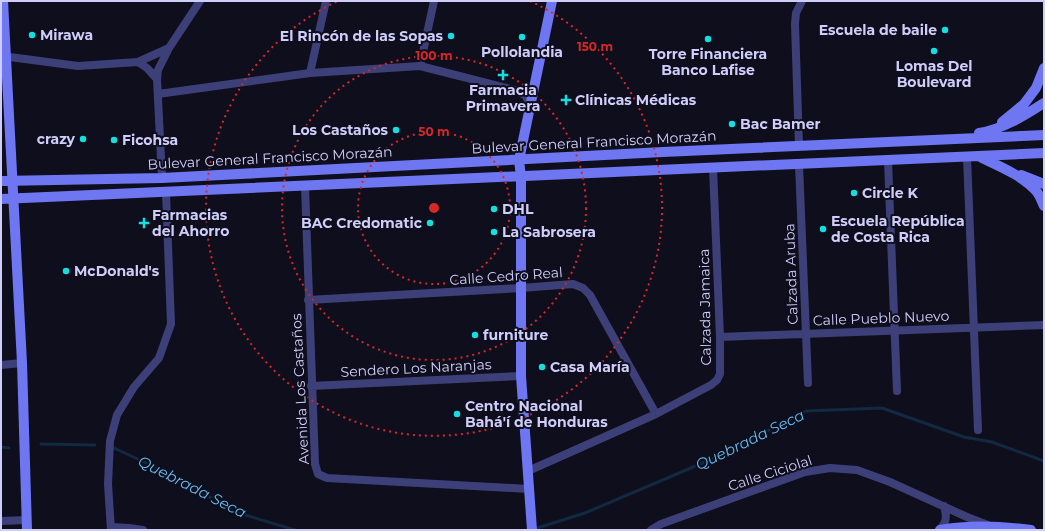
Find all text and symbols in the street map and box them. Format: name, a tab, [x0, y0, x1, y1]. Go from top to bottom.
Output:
place label: Escuela de baile	[819, 21, 937, 39]
marker: Escuela de baile	[940, 25, 950, 35]
place label: Mirawa	[40, 26, 93, 44]
place label: El Rincón de las Sopas	[280, 27, 444, 45]
marker: Mirawa	[27, 30, 37, 40]
marker: El Rincón de las Sopas	[446, 31, 456, 41]
marker: Pollolandia	[517, 32, 527, 42]
marker: Torre Financiera Banco Lafise	[703, 34, 713, 44]
text: 150 m	[577, 39, 613, 54]
place label: Pollolandia	[481, 43, 563, 61]
place label: Torre Financiera Banco Lafise	[649, 45, 767, 79]
marker: Lomas Del Boulevard	[929, 46, 939, 56]
text: 100 m	[416, 48, 452, 63]
place label: Lomas Del Boulevard	[896, 57, 972, 91]
marker: Farmacia Primavera	[498, 70, 508, 80]
place label: Farmacia Primavera	[466, 81, 540, 115]
place label: Clínicas Médicas	[575, 91, 697, 109]
marker: Clínicas Médicas	[560, 94, 572, 106]
place label: Bac Bamer	[740, 115, 821, 133]
marker: Bac Bamer	[727, 119, 737, 129]
place label: Los Castaños	[292, 121, 389, 139]
text: 50 m	[418, 124, 450, 139]
marker: Los Castaños	[391, 125, 401, 135]
street label: Bulevar General Francisco Morazán	[471, 127, 717, 157]
place label: crazy	[37, 130, 76, 148]
place label: Ficohsa	[122, 131, 178, 149]
marker: crazy	[78, 134, 88, 144]
marker: Ficohsa	[109, 135, 119, 145]
street label: Bulevar General Francisco Morazán	[147, 143, 393, 173]
place label: Circle K	[862, 184, 918, 202]
marker: Circle K	[849, 188, 859, 198]
place label: DHL	[502, 200, 534, 218]
centre of rings	[427, 201, 441, 215]
marker: DHL	[489, 204, 499, 214]
place label: Farmacias del Ahorro	[152, 206, 229, 240]
place label: Escuela República de Costa Rica	[831, 212, 965, 246]
place label: BAC Credomatic	[301, 214, 423, 232]
marker: Farmacias del Ahorro	[139, 218, 149, 228]
marker: BAC Credomatic	[425, 218, 435, 228]
place label: La Sabrosera	[502, 223, 596, 241]
street label: Calzada Aruba	[780, 223, 802, 325]
marker: Escuela República de Costa Rica	[818, 224, 828, 234]
marker: La Sabrosera	[489, 227, 499, 237]
street label: Calzada Jamaica	[695, 248, 715, 366]
place label: McDonald's	[74, 262, 160, 280]
street label: Calle Cedro Real	[449, 263, 563, 289]
marker: McDonald's	[61, 266, 71, 276]
street label: Calle Pueblo Nuevo	[812, 307, 950, 329]
street label: Avenida Los Castaños	[287, 313, 313, 465]
place label: furniture	[483, 326, 549, 344]
marker: furniture	[470, 330, 480, 340]
street label: Sendero Los Naranjas	[340, 355, 492, 381]
place label: Casa María	[550, 358, 630, 376]
marker: Casa María	[537, 362, 547, 372]
place label: Centro Nacional Bahá'í de Honduras	[465, 397, 608, 431]
water label: Quebrada Seca	[692, 405, 807, 474]
marker: Centro Nacional Bahá'í de Honduras	[452, 409, 462, 419]
water label: Quebrada Seca	[135, 451, 250, 522]
street label: Calle Ciciolal	[726, 451, 814, 495]

